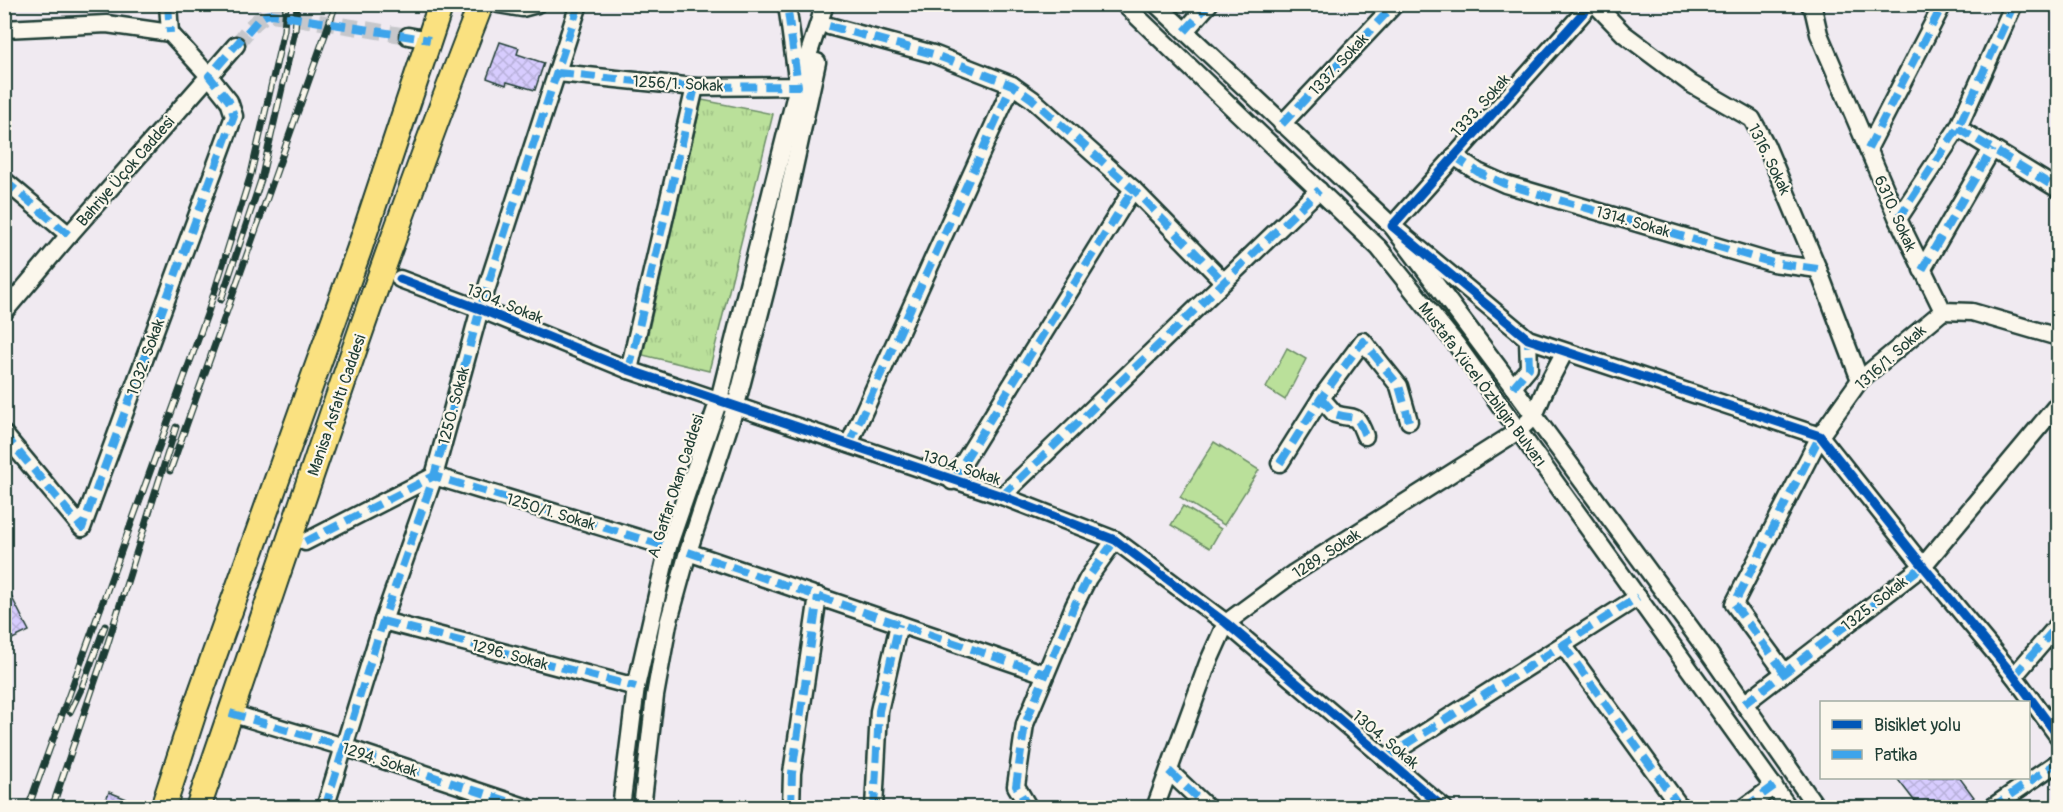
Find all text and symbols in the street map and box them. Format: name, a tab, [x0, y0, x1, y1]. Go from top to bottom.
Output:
street label: 1337. Sokak	[1305, 29, 1373, 100]
street label: 1333. Sokak	[1447, 69, 1515, 142]
street label: 1256/1. Sokak	[632, 72, 724, 96]
street label: Bahriye Üçok Caddesi	[72, 112, 179, 231]
street label: 1316. Sokak	[1743, 121, 1795, 198]
street label: 6310. Sokak	[1869, 172, 1921, 255]
street label: 1314. Sokak	[1593, 202, 1673, 242]
street label: 1304. Sokak	[463, 279, 546, 329]
street label: Mustafa Yücel Özbilgin Bulvarı	[1414, 298, 1551, 471]
street label: 1032. Sokak	[123, 316, 169, 399]
street label: 1316/1. Sokak	[1851, 321, 1930, 395]
street label: Manisa Asfaltı Caddesi	[303, 332, 371, 479]
street label: 1250. Sokak	[434, 364, 474, 448]
street label: A. Gaffar Okan Caddesi	[643, 412, 709, 561]
street label: 1304. Sokak	[920, 446, 1004, 490]
street label: 1250/1. Sokak	[504, 489, 598, 535]
street label: 1289. Sokak	[1289, 524, 1365, 583]
street label: 1325. Sokak	[1838, 572, 1912, 636]
street label: 1296. Sokak	[469, 635, 551, 675]
legend	[1820, 701, 2030, 779]
street label: 1304. Sokak	[1348, 706, 1423, 774]
text: Bisiklet yolu	[1874, 714, 1961, 737]
street label: 1294. Sokak	[339, 738, 420, 782]
text: Patika	[1874, 744, 1917, 767]

